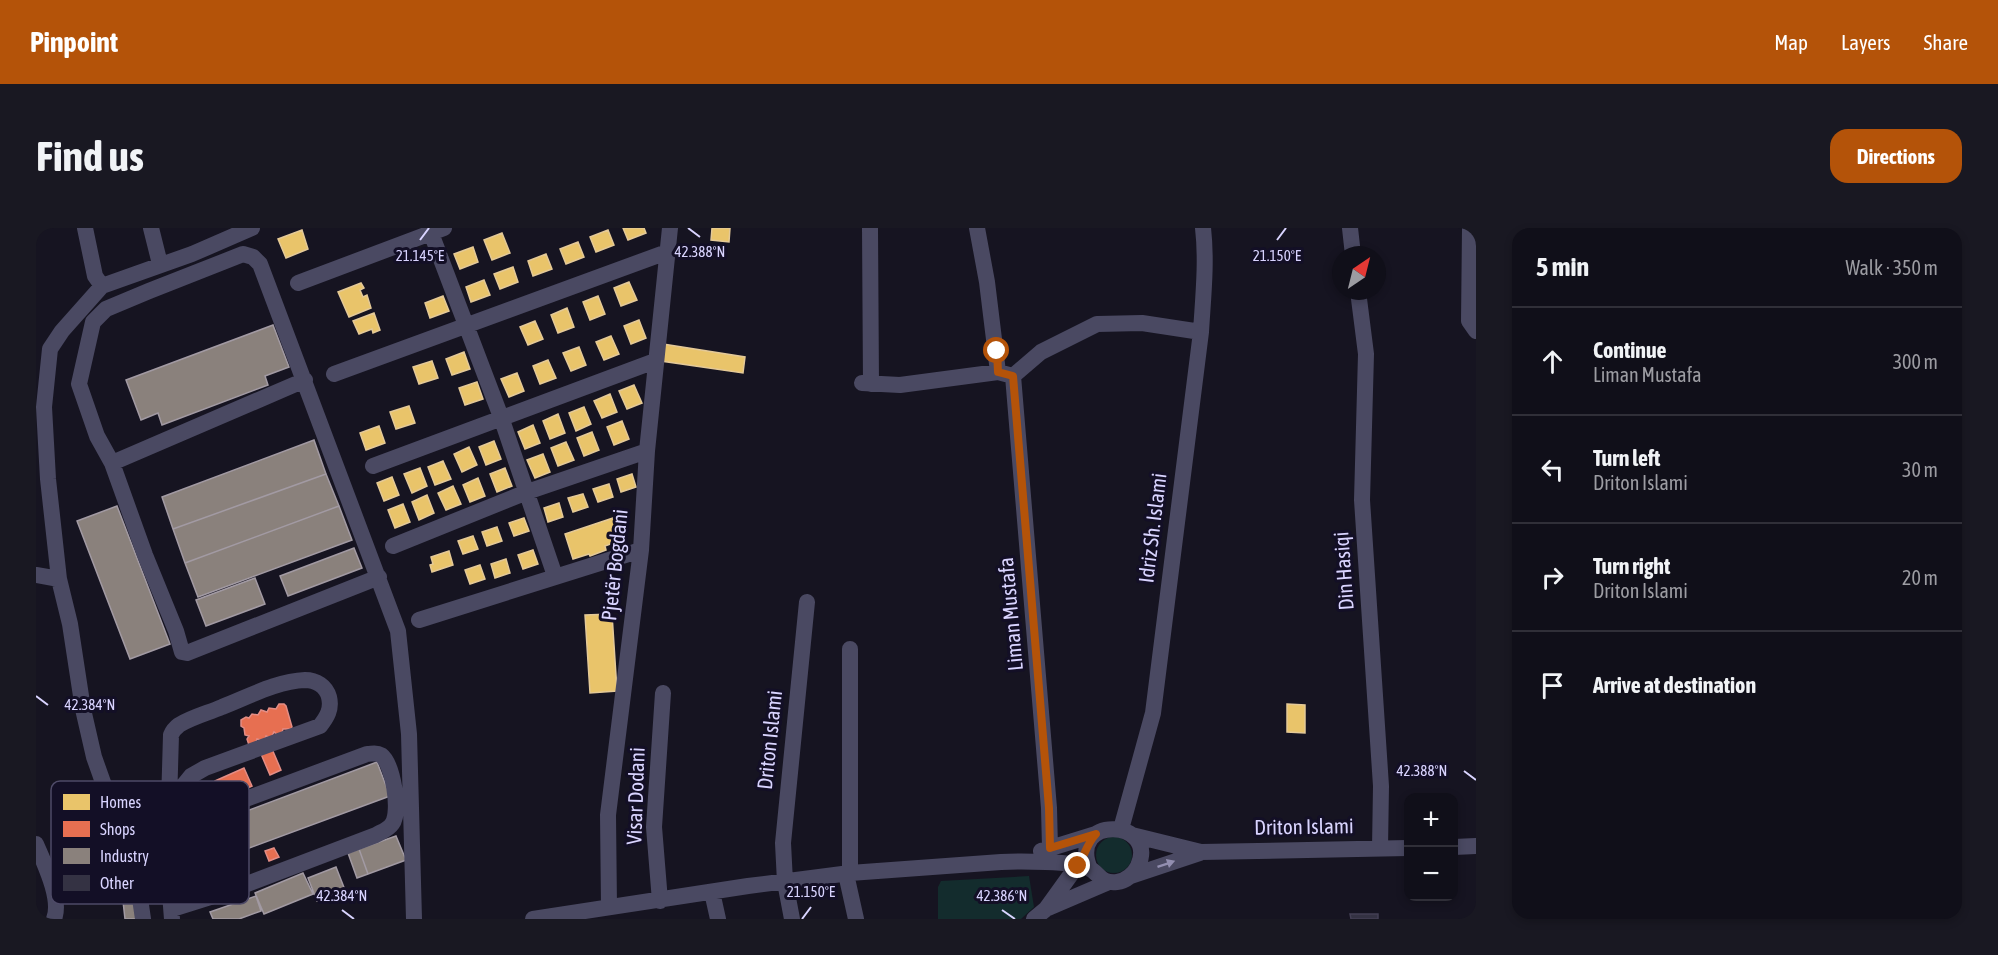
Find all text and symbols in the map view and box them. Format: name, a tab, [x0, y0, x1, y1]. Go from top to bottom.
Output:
text: Pinpoint	[30, 26, 118, 58]
text: Map	[1774, 30, 1808, 54]
text: Layers	[1841, 30, 1891, 54]
text: Share	[1924, 30, 1968, 54]
button: Directions	[1830, 129, 1962, 183]
text: Find us	[36, 132, 144, 180]
text: 42.388°N	[675, 243, 725, 260]
north arrow	[1332, 246, 1386, 300]
text: 21.145°E	[396, 247, 445, 264]
text: 21.150°E	[1253, 247, 1302, 264]
text: 5 min	[1536, 252, 1589, 282]
text: Walk · 350 m	[1846, 256, 1938, 279]
route start	[983, 337, 1009, 363]
text: Continue	[1593, 337, 1667, 363]
icon: ahead	[1536, 345, 1569, 378]
text: 300 m	[1893, 350, 1938, 373]
text: Liman Mustafa	[1593, 363, 1701, 386]
text: Turn left	[1593, 445, 1660, 471]
icon: left	[1536, 453, 1569, 486]
text: 30 m	[1902, 458, 1938, 481]
text: Driton Islami	[1593, 471, 1688, 494]
street label: Idriz Sh. Islami	[1133, 472, 1171, 584]
street label: Pjetër Bogdani	[596, 508, 632, 622]
street label: Din Hasiqi	[1328, 531, 1358, 611]
text: Turn right	[1593, 553, 1670, 579]
street label: Liman Mustafa	[993, 556, 1027, 672]
icon: right	[1536, 561, 1569, 594]
text: 20 m	[1902, 566, 1938, 589]
text: Driton Islami	[1593, 579, 1688, 602]
icon: arrive	[1536, 669, 1569, 702]
text: Arrive at destination	[1593, 672, 1756, 698]
street label: Driton Islami	[752, 689, 786, 791]
text: 42.384°N	[65, 696, 115, 713]
street label: Visar Dodani	[621, 747, 649, 845]
text: 42.388°N	[1397, 762, 1447, 779]
legend	[51, 781, 249, 904]
text: Homes	[100, 793, 142, 811]
map controls	[1404, 793, 1458, 901]
button: +	[1404, 793, 1458, 847]
street label: Driton Islami	[1254, 813, 1354, 839]
text: Shops	[100, 820, 136, 839]
text: Industry	[100, 847, 149, 866]
button: −	[1404, 847, 1458, 901]
route end	[1064, 852, 1090, 878]
one-way arrow	[1157, 859, 1175, 869]
text: Other	[100, 874, 134, 892]
text: 21.150°E	[787, 883, 836, 900]
text: 42.384°N	[317, 887, 367, 904]
text: 42.386°N	[977, 887, 1027, 904]

